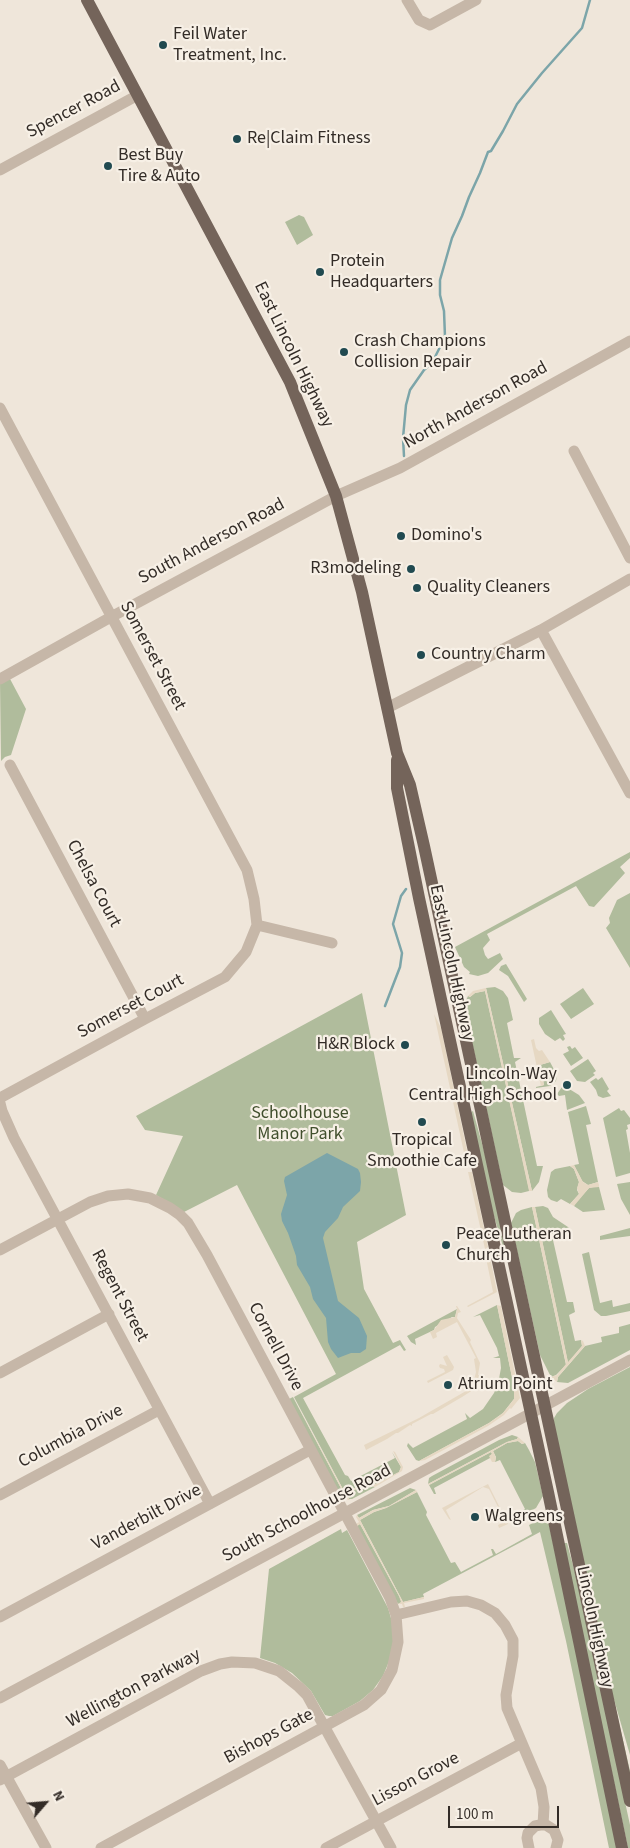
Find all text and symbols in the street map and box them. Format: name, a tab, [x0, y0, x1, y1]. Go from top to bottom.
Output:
place label: Feil Water Treatment, Inc.	[173, 24, 287, 66]
marker: Feil Water Treatment, Inc.	[157, 39, 169, 51]
street label: Spencer Road	[23, 76, 125, 144]
place label: Re|Claim Fitness	[247, 128, 370, 150]
marker: Re|Claim Fitness	[231, 133, 243, 145]
place label: Best Buy Tire & Auto	[118, 145, 200, 188]
marker: Best Buy Tire & Auto	[102, 160, 114, 172]
place label: Protein Headquarters	[330, 251, 433, 294]
marker: Protein Headquarters	[314, 266, 326, 278]
street label: East Lincoln Highway	[248, 279, 338, 431]
place label: Crash Champions Collision Repair	[354, 331, 486, 374]
marker: Crash Champions Collision Repair	[338, 346, 350, 358]
street label: North Anderson Road	[400, 357, 552, 455]
street label: South Anderson Road	[135, 494, 289, 590]
place label: Domino's	[411, 525, 482, 547]
marker: Domino's	[395, 530, 407, 542]
place label: R3modeling	[310, 558, 401, 580]
marker: R3modeling	[405, 563, 417, 575]
place label: Quality Cleaners	[427, 577, 550, 599]
marker: Quality Cleaners	[411, 582, 423, 594]
street label: Somerset Street	[114, 598, 190, 714]
place label: Country Charm	[431, 644, 546, 666]
marker: Country Charm	[415, 649, 427, 661]
street label: Chelsa Court	[61, 837, 125, 931]
street label: East Lincoln Highway	[424, 883, 478, 1043]
street label: Somerset Court	[74, 970, 188, 1044]
place label: H&R Block	[316, 1034, 395, 1056]
marker: H&R Block	[399, 1039, 411, 1051]
place label: Lincoln-Way Central High School	[408, 1064, 557, 1106]
marker: Lincoln-Way Central High School	[561, 1079, 573, 1091]
park label: Schoolhouse Manor Park	[251, 1103, 349, 1146]
marker: Tropical Smoothie Cafe	[416, 1116, 428, 1128]
place label: Tropical Smoothie Cafe	[367, 1130, 477, 1172]
place label: Peace Lutheran Church	[456, 1224, 572, 1266]
marker: Peace Lutheran Church	[440, 1239, 452, 1251]
street label: Regent Street	[86, 1246, 152, 1346]
street label: Cornell Drive	[243, 1299, 307, 1395]
place label: Atrium Point	[458, 1374, 552, 1396]
marker: Atrium Point	[442, 1379, 454, 1391]
street label: Columbia Drive	[15, 1400, 127, 1474]
street label: South Schoolhouse Road	[219, 1460, 395, 1568]
street label: Vanderbilt Drive	[89, 1480, 205, 1556]
place label: Walgreens	[485, 1506, 563, 1528]
marker: Walgreens	[469, 1511, 481, 1523]
street label: Lincoln Highway	[571, 1564, 617, 1690]
street label: Wellington Parkway	[63, 1645, 205, 1733]
street label: Bishops Gate	[221, 1704, 317, 1770]
street label: Lisson Grove	[369, 1748, 463, 1812]
north arrow	[20, 1778, 70, 1828]
text: N	[47, 1788, 69, 1805]
scale bar	[450, 1796, 561, 1828]
text: 100 m	[456, 1804, 494, 1825]

